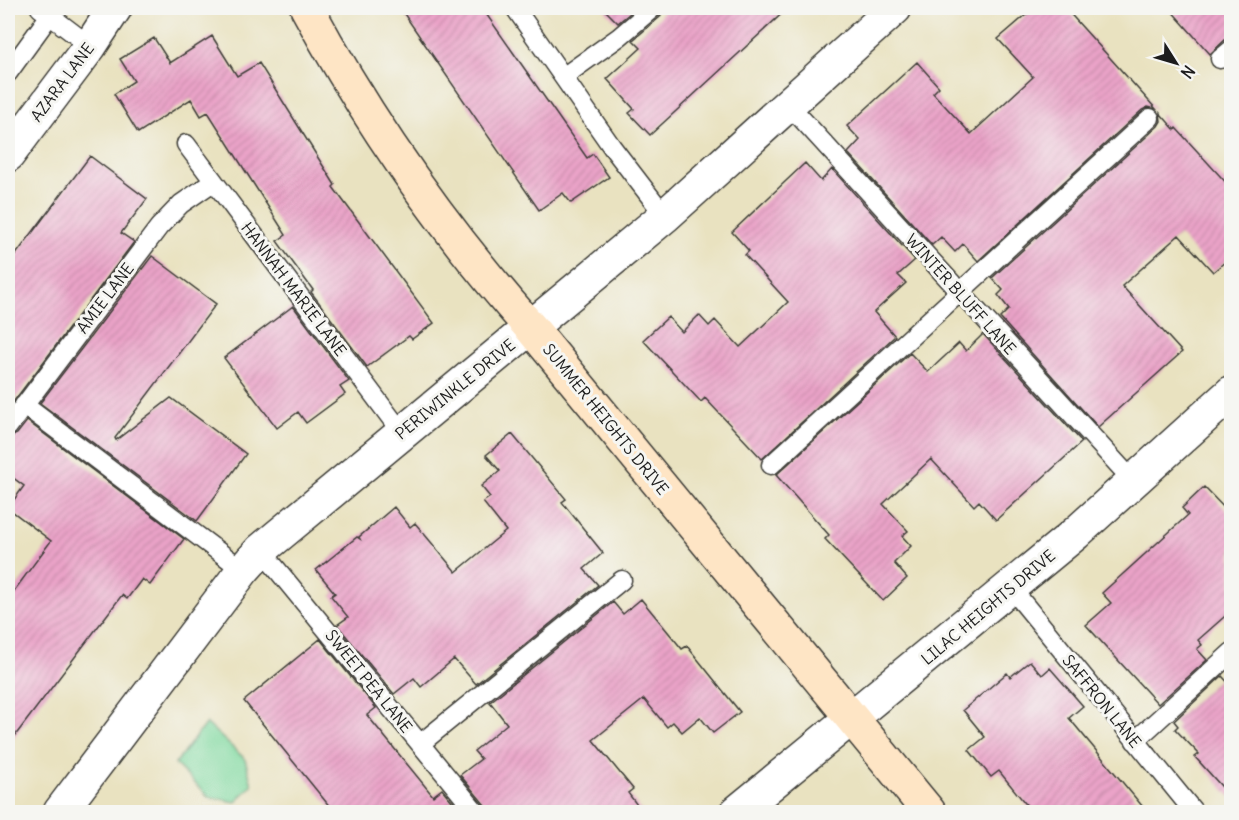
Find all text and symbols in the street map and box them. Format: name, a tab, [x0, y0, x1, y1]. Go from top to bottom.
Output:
north arrow	[1146, 33, 1206, 93]
street label: AZARA LANE	[26, 39, 98, 125]
text: N	[1177, 62, 1199, 82]
street label: HANNAH MARIE LANE	[237, 218, 351, 360]
street label: WINTER BLUFF LANE	[902, 230, 1020, 358]
street label: AMIE LANE	[72, 259, 138, 337]
street label: PERIWINKLE DRIVE	[391, 335, 519, 443]
street label: SUMMER HEIGHTS DRIVE	[539, 339, 673, 499]
street label: LILAC HEIGHTS DRIVE	[917, 545, 1059, 669]
street label: SWEET PEA LANE	[321, 625, 417, 737]
street label: SAFFRON LANE	[1058, 650, 1146, 752]

